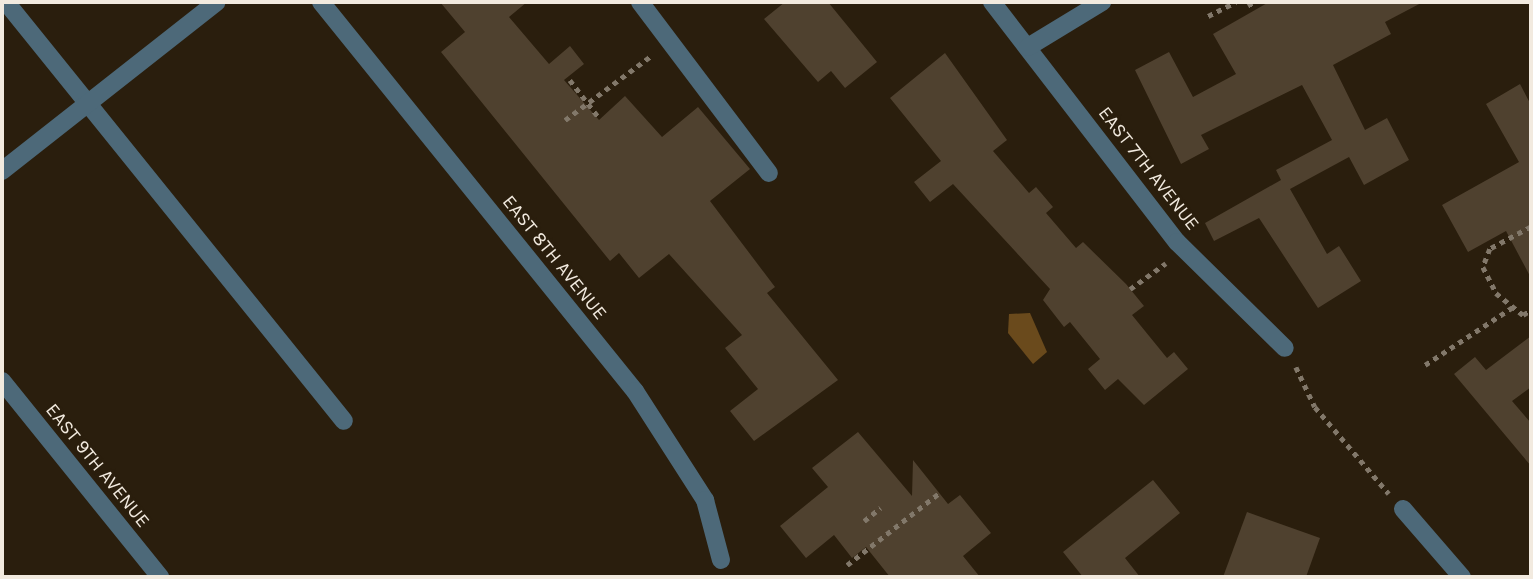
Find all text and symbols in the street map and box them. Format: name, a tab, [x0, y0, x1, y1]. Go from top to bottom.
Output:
street label: EAST 7TH AVENUE	[1093, 103, 1203, 235]
street label: EAST 8TH AVENUE	[497, 191, 611, 325]
street label: EAST 9TH AVENUE	[40, 400, 154, 532]

